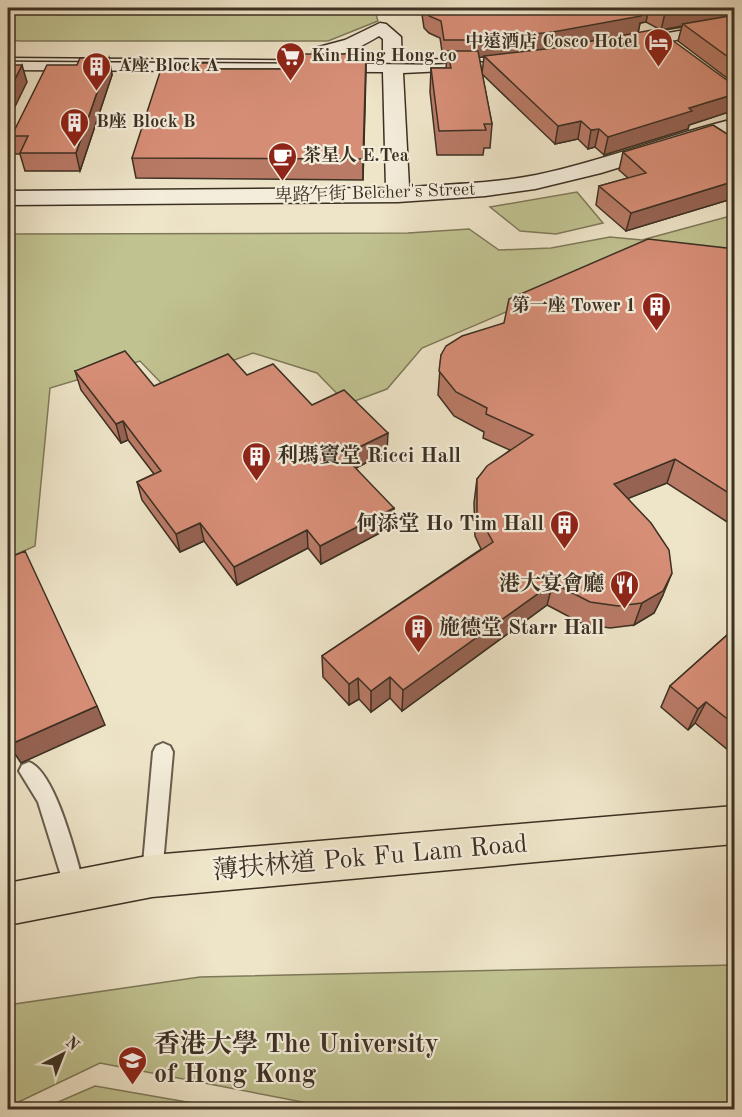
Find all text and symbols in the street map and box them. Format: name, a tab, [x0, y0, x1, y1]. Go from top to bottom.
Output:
hotel icon: 中遠酒店 Cosco Hotel	[643, 26, 675, 68]
place label: 中遠酒店 Cosco Hotel	[465, 31, 638, 51]
supermarket icon: Kin Hing Hong co	[274, 40, 306, 82]
place label: Kin Hing Hong co	[311, 47, 457, 65]
building icon: A座 Block A	[81, 50, 113, 92]
place label: A座 Block A	[118, 55, 220, 75]
building icon: B座 Block B	[59, 106, 91, 148]
place label: B座 Block B	[96, 111, 196, 131]
cafe icon: 茶星人 E.Tea	[266, 140, 298, 182]
place label: 茶星人 E.Tea	[303, 145, 409, 165]
street label: 卑路乍街 Belcher's Street	[274, 179, 476, 205]
building icon: 第一座 Tower 1	[641, 290, 673, 332]
place label: 第一座 Tower 1	[512, 295, 636, 315]
building icon: 利瑪竇堂 Ricci Hall	[240, 440, 272, 482]
place label: 利瑪竇堂 Ricci Hall	[277, 443, 461, 467]
building icon: 何添堂 Ho Tim Hall	[549, 508, 581, 550]
place label: 何添堂 Ho Tim Hall	[357, 512, 544, 535]
restaurant icon: 港大宴會廳	[609, 568, 641, 610]
place label: 港大宴會廳	[499, 571, 604, 595]
building icon: 施德堂 Starr Hall	[402, 612, 434, 654]
place label: 施德堂 Starr Hall	[439, 616, 604, 639]
street label: 薄扶林道 Pok Fu Lam Road	[211, 829, 529, 885]
north arrow	[33, 1024, 93, 1084]
place label: 香港大學 The University of Hong Kong	[154, 1029, 439, 1088]
text: N	[62, 1034, 82, 1055]
school or university icon: 香港大學 The University of Hong Kong	[117, 1044, 149, 1086]

